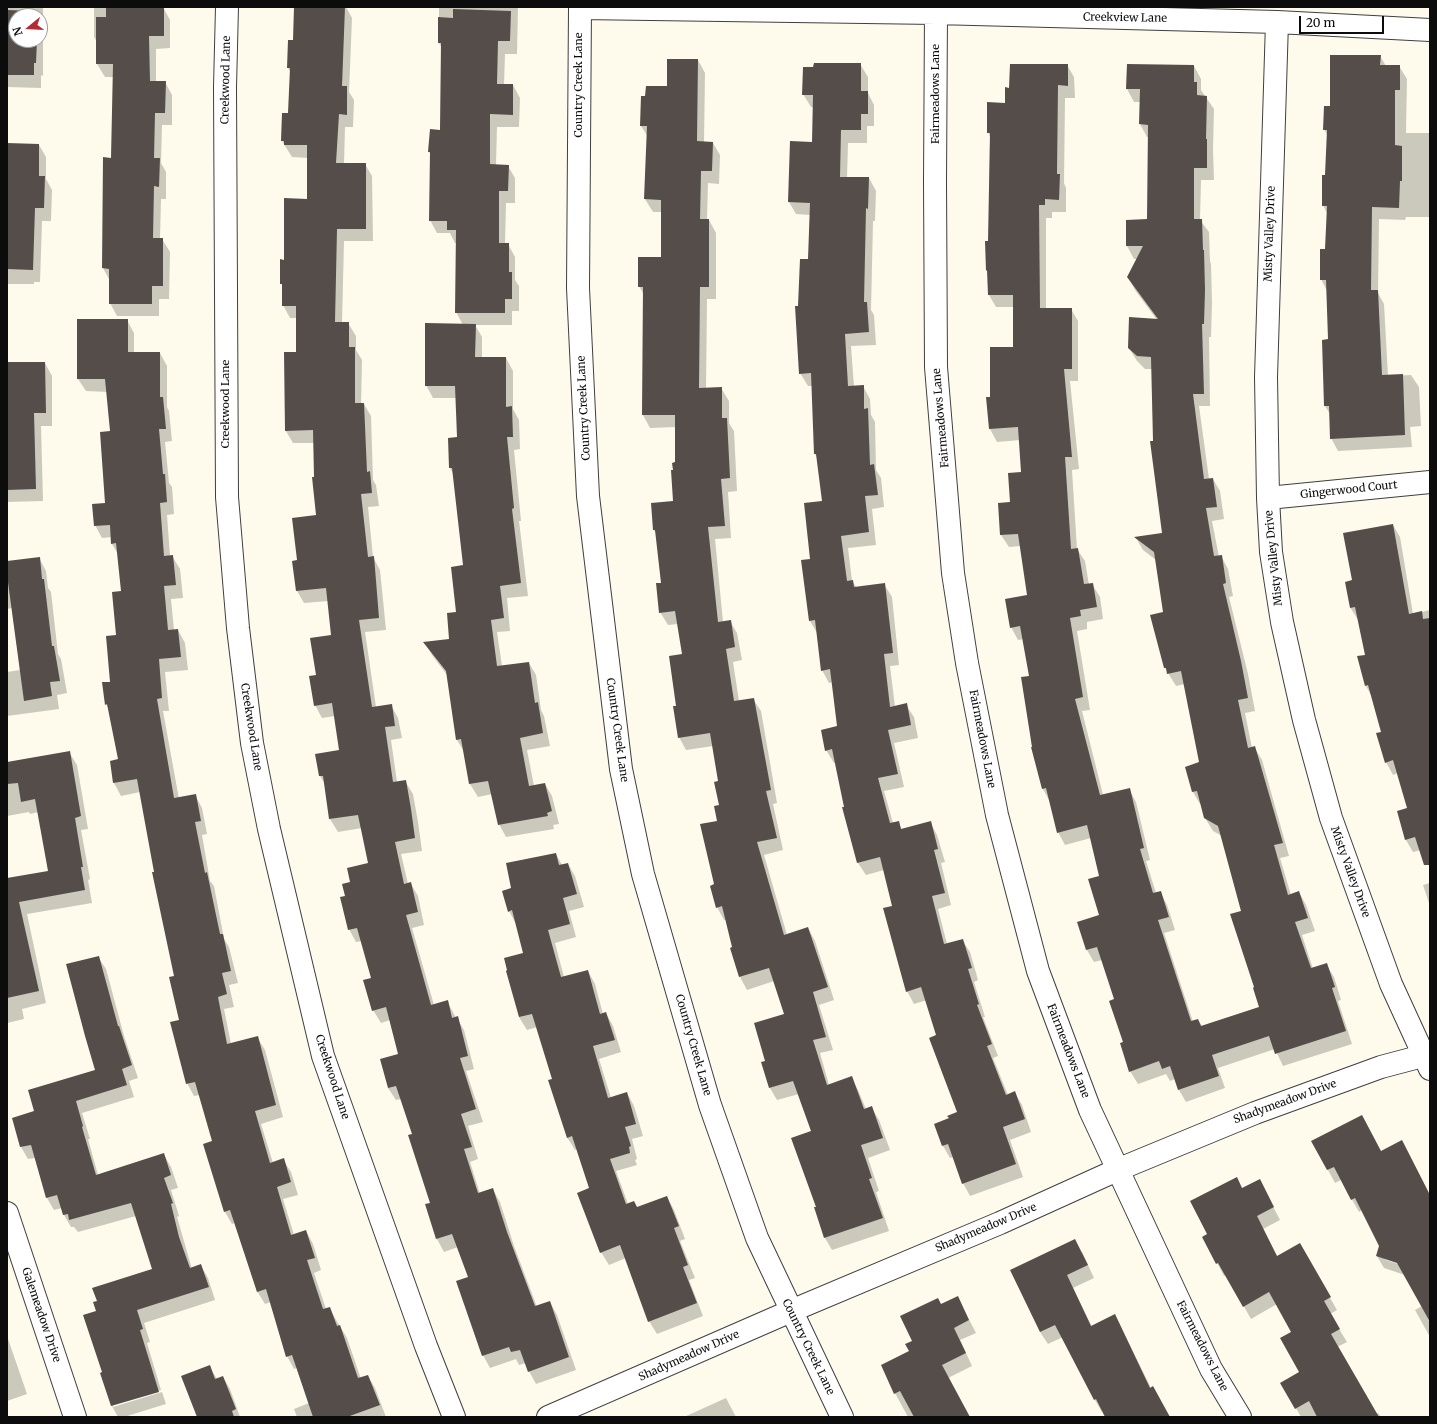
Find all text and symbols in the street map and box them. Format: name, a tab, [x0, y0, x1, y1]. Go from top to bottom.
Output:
north arrow	[8, 8, 48, 48]
scale bar	[1301, 8, 1386, 34]
street label: Creekview Lane	[1083, 11, 1167, 25]
text: 20 m	[1306, 15, 1335, 30]
text: N	[10, 25, 26, 38]
street label: Country Creek Lane	[572, 33, 586, 137]
street label: Creekwood Lane	[219, 36, 233, 124]
street label: Fairmeadows Lane	[929, 44, 943, 144]
street label: Misty Valley Drive	[1262, 186, 1278, 282]
street label: Country Creek Lane	[575, 355, 593, 461]
street label: Creekwood Lane	[219, 360, 233, 448]
street label: Fairmeadows Lane	[930, 368, 952, 468]
street label: Gingerwood Court	[1300, 478, 1398, 502]
street label: Misty Valley Drive	[1262, 510, 1286, 606]
street label: Country Creek Lane	[603, 677, 631, 783]
street label: Creekwood Lane	[238, 682, 264, 772]
street label: Fairmeadows Lane	[966, 689, 998, 789]
street label: Misty Valley Drive	[1327, 825, 1373, 919]
street label: Country Creek Lane	[672, 993, 714, 1097]
street label: Fairmeadows Lane	[1044, 1002, 1092, 1100]
street label: Creekwood Lane	[312, 1033, 352, 1121]
street label: Shadymeadow Drive	[1232, 1077, 1338, 1127]
street label: Shadymeadow Drive	[933, 1201, 1039, 1255]
street label: Galemeadow Drive	[19, 1266, 63, 1364]
street label: Country Creek Lane	[779, 1297, 837, 1397]
street label: Fairmeadows Lane	[1173, 1299, 1231, 1393]
street label: Shadymeadow Drive	[637, 1328, 741, 1384]

